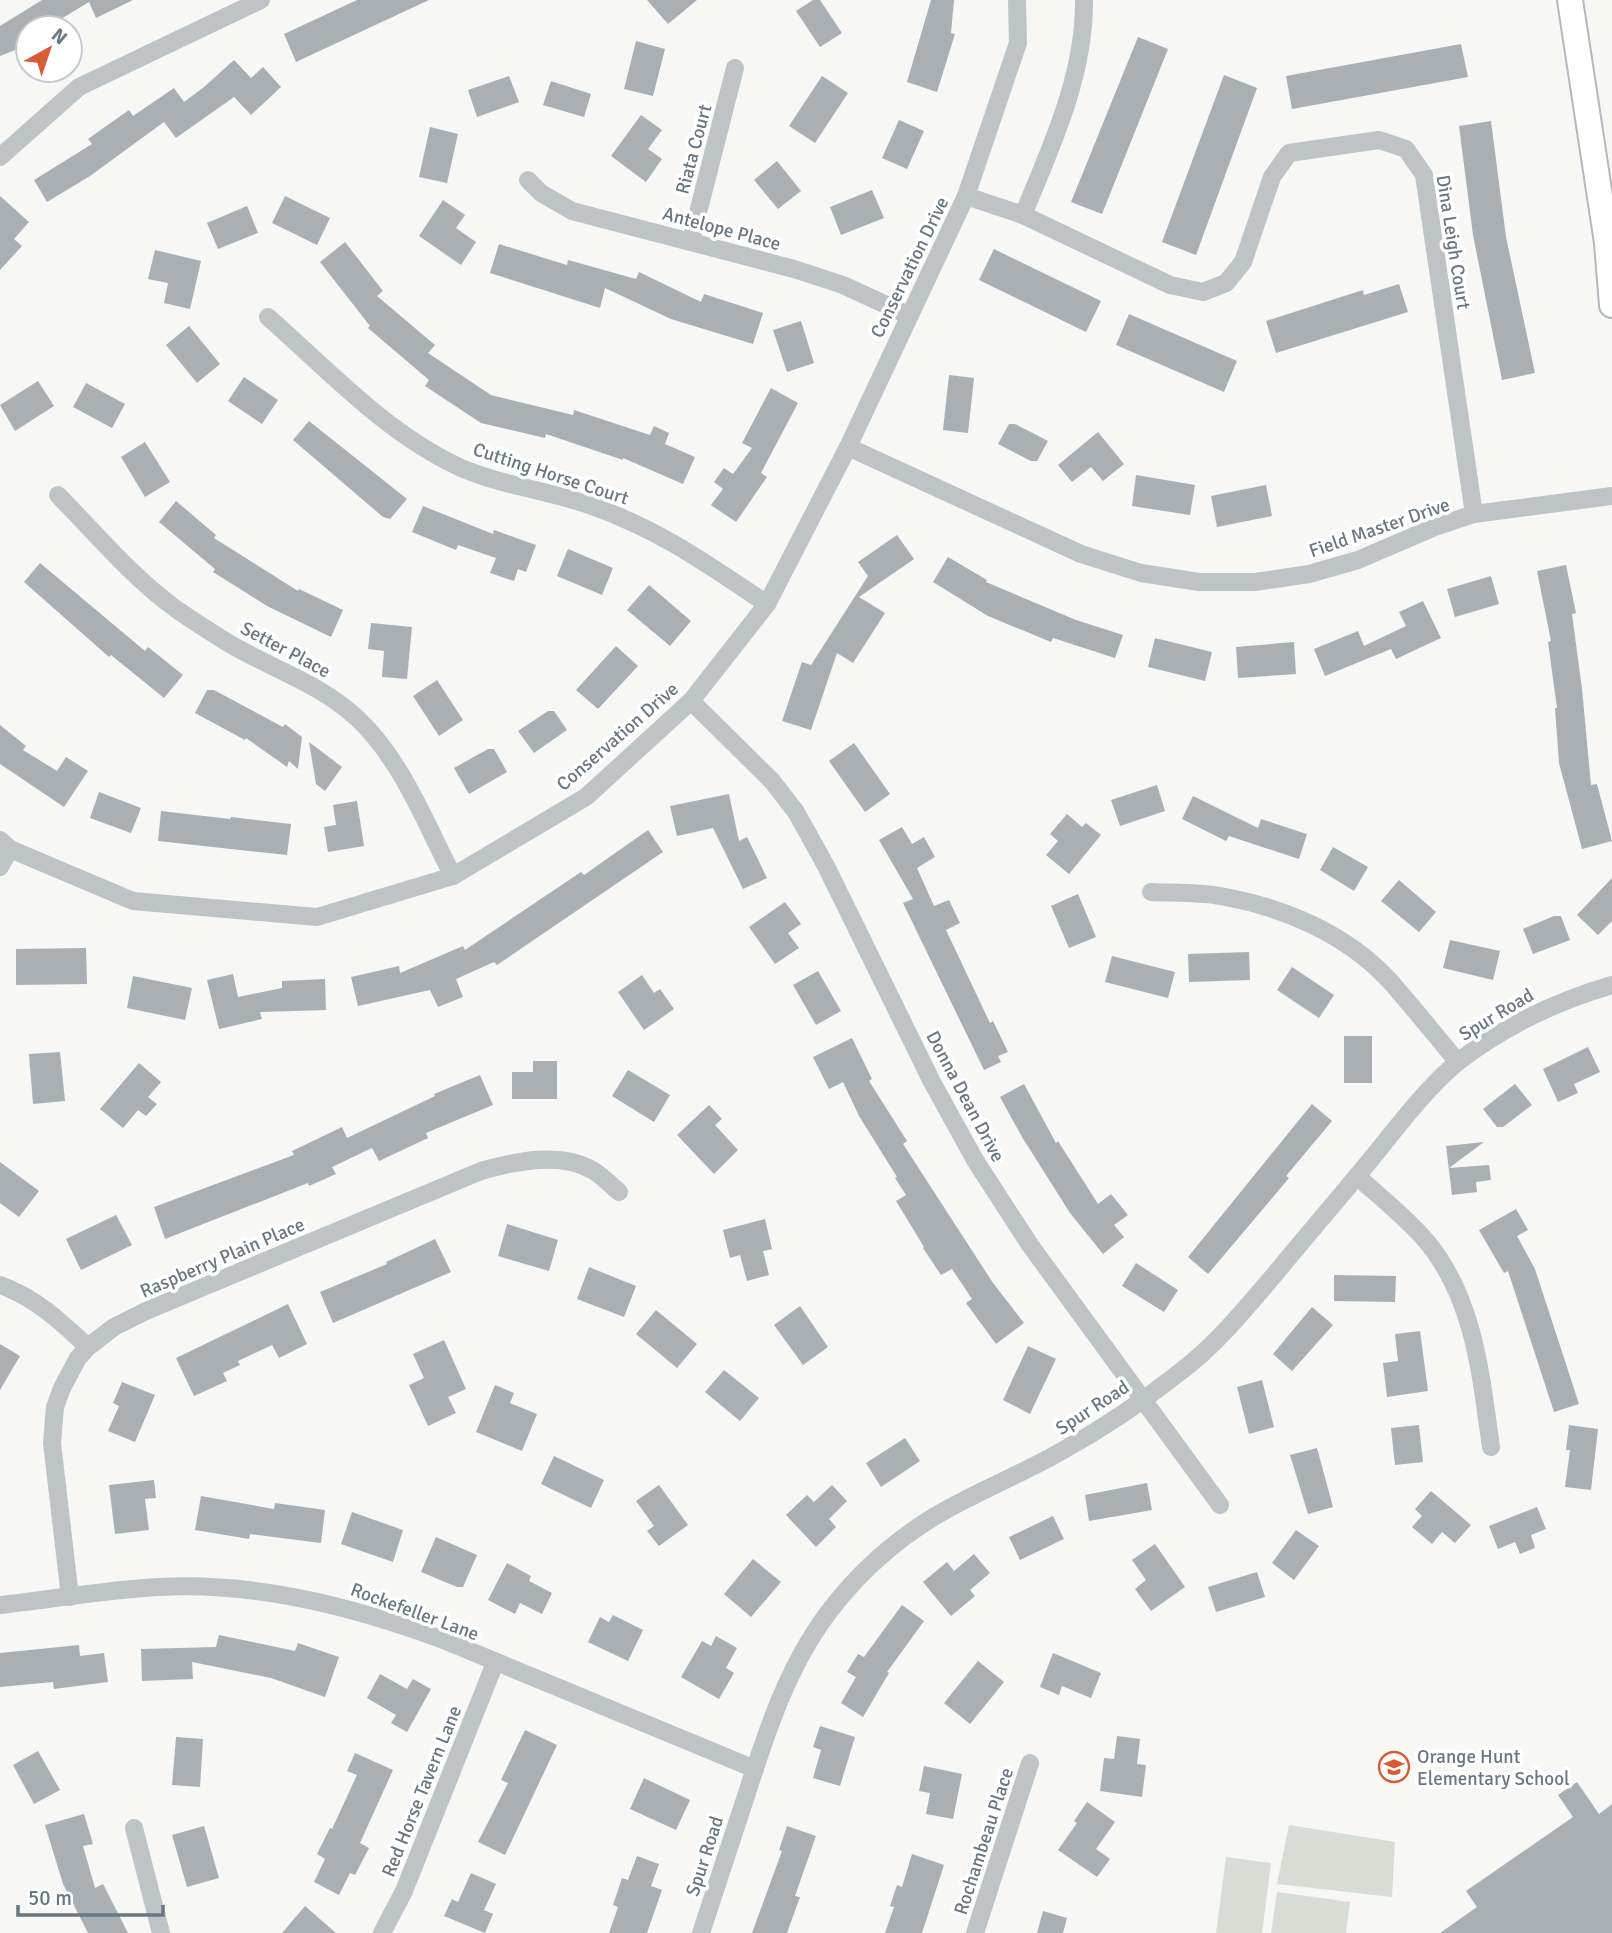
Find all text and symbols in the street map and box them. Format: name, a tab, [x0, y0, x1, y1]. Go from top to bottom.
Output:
north arrow	[14, 14, 84, 84]
text: N	[47, 23, 72, 50]
street label: Riata Court	[670, 101, 718, 197]
street label: Dina Leigh Court	[1431, 173, 1476, 311]
street label: Conservation Drive	[865, 193, 954, 342]
street label: Antelope Place	[660, 202, 783, 256]
street label: Cutting Horse Court	[470, 437, 632, 511]
street label: Field Master Drive	[1306, 493, 1453, 563]
street label: Setter Place	[237, 616, 335, 684]
street label: Conservation Drive	[552, 677, 684, 796]
street label: Spur Road	[1455, 983, 1538, 1046]
street label: Donna Dean Drive	[920, 1027, 1010, 1166]
street label: Raspberry Plain Place	[137, 1212, 308, 1303]
street label: Spur Road	[1051, 1375, 1134, 1440]
street label: Rockefeller Lane	[347, 1578, 482, 1646]
street label: Red Horse Tavern Lane	[377, 1702, 467, 1881]
place label: Orange Hunt Elementary School	[1417, 1745, 1570, 1791]
school or university icon: Orange Hunt Elementary School	[1377, 1750, 1411, 1784]
street label: Rochambeau Place	[949, 1765, 1019, 1918]
street label: Spur Road	[681, 1813, 729, 1899]
scale bar	[18, 1874, 163, 1918]
text: 50 m	[28, 1885, 72, 1911]

